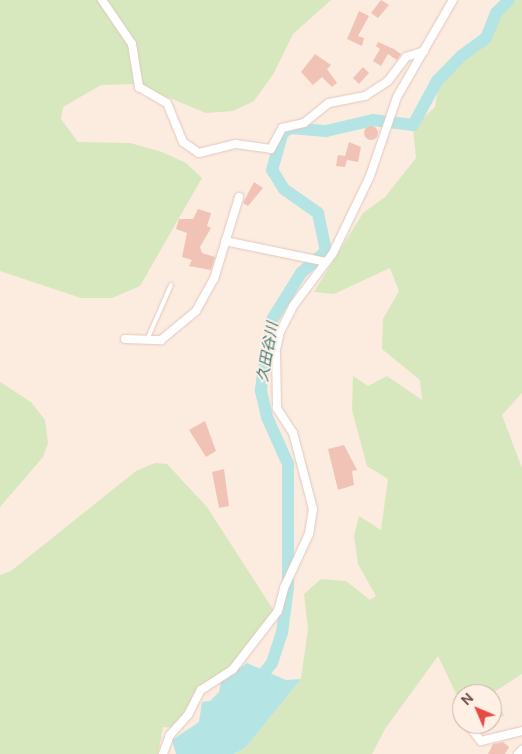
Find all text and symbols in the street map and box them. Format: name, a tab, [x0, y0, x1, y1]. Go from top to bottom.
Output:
water label: 久田谷川	[254, 321, 282, 383]
north arrow	[452, 684, 502, 734]
text: N	[457, 689, 477, 709]

